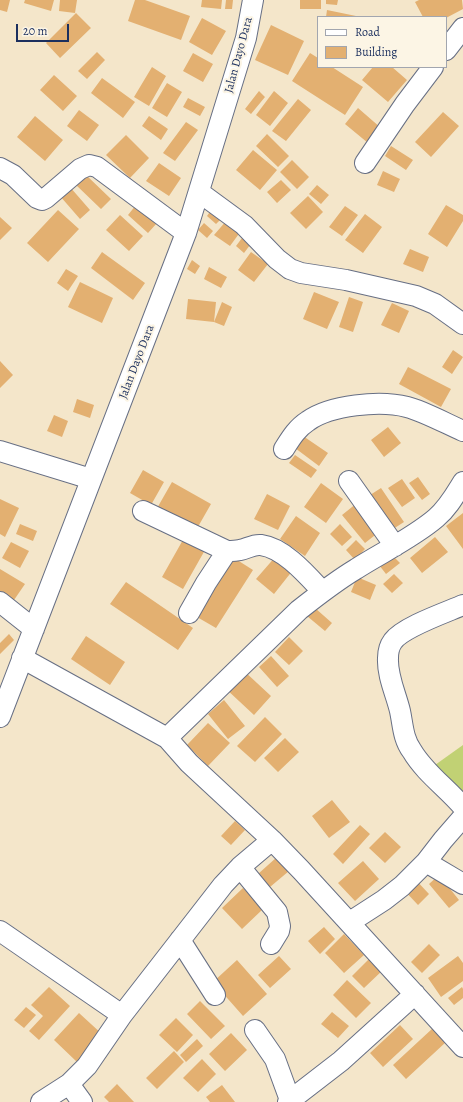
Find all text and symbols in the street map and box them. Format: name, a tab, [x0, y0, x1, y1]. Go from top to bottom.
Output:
street label: Jalan Dayo Dara	[222, 15, 256, 95]
scale bar	[18, 16, 71, 42]
legend	[317, 16, 447, 68]
text: 20 m	[23, 23, 47, 39]
text: Road	[355, 24, 380, 40]
text: Building	[355, 44, 397, 60]
street label: Jalan Dayo Dara	[116, 323, 158, 401]

